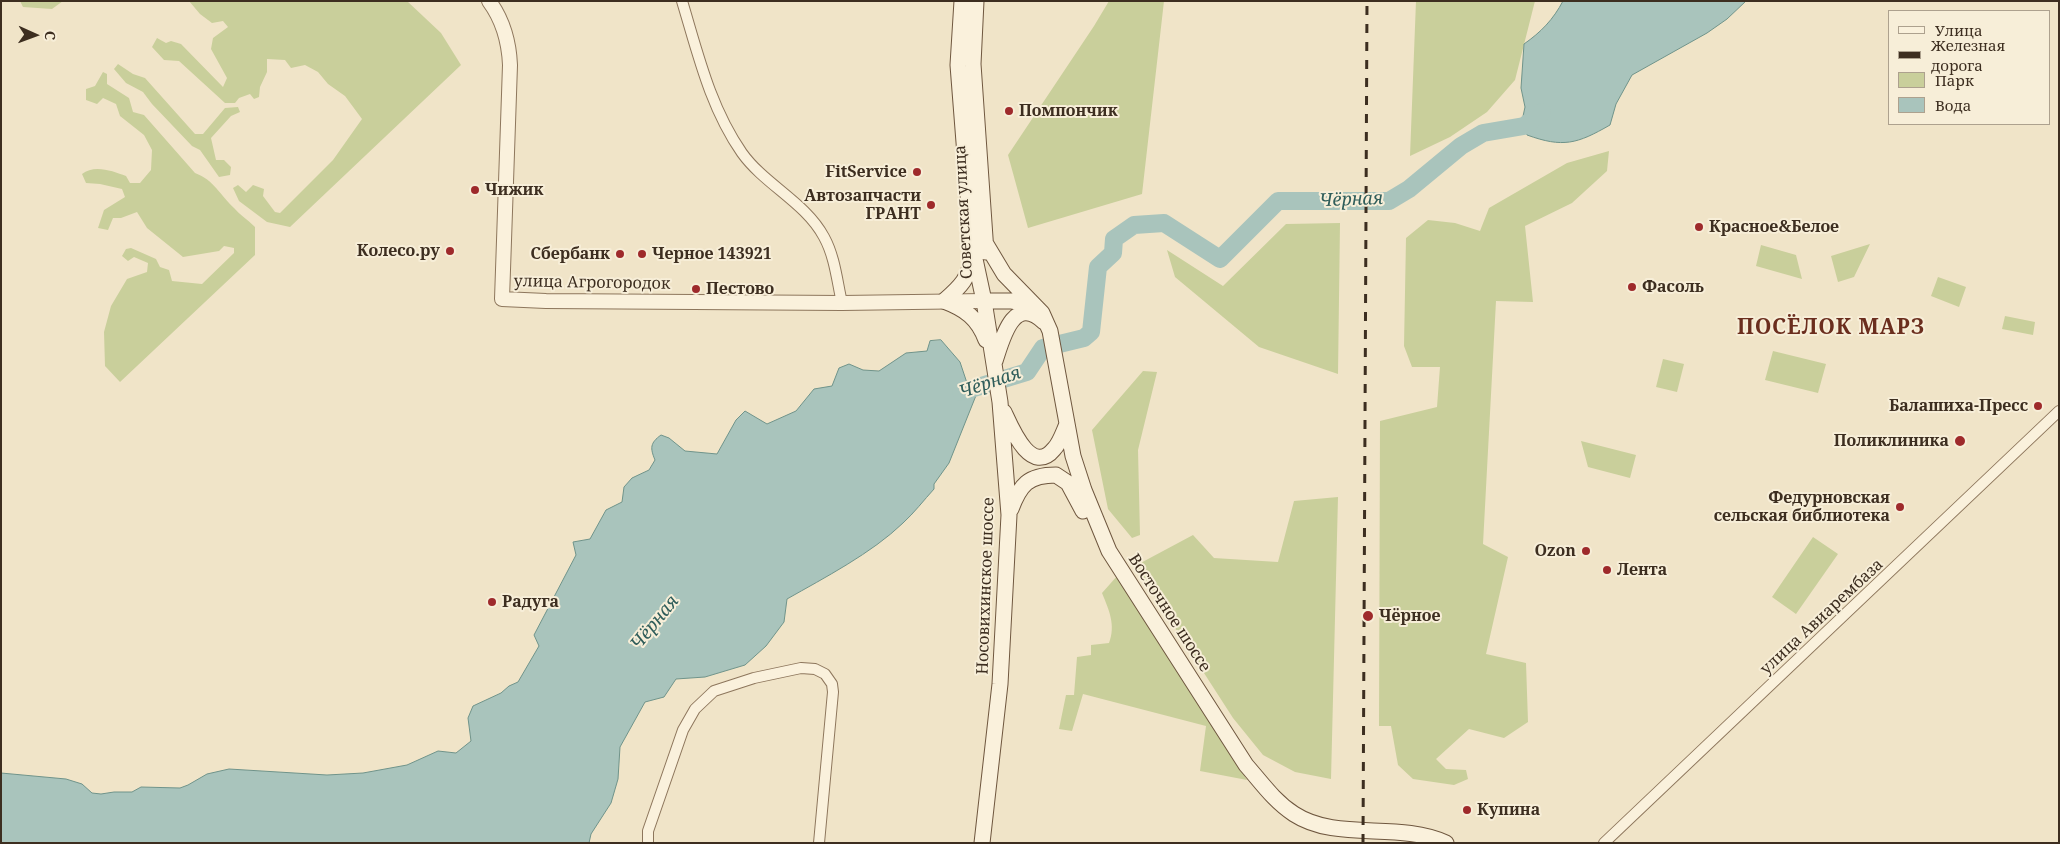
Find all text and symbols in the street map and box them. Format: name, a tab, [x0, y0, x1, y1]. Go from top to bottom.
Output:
north arrow	[10, 10, 60, 60]
legend	[1888, 10, 2050, 125]
text: Улица	[1935, 20, 1983, 40]
text: С	[41, 31, 60, 40]
text: Железная дорога	[1931, 35, 2005, 75]
text: Парк	[1935, 70, 1974, 90]
text: Вода	[1935, 95, 1971, 115]
place label: Помпончик	[1019, 101, 1118, 121]
marker: Помпончик	[1003, 105, 1015, 117]
street label: Советская улица	[951, 145, 977, 279]
place label: FitService	[825, 162, 907, 182]
marker: FitService	[911, 166, 923, 178]
place label: Чижик	[485, 180, 543, 200]
marker: Чижик	[469, 184, 481, 196]
place label: Автозапчасти ГРАНТ	[804, 186, 921, 224]
water label: Чёрная	[1319, 188, 1383, 212]
marker: Автозапчасти ГРАНТ	[925, 199, 937, 211]
place label: Красное&Белое	[1709, 217, 1839, 237]
marker: Красное&Белое	[1693, 221, 1705, 233]
place label: Колесо.ру	[357, 241, 440, 261]
place label: Сбербанк	[531, 244, 610, 264]
place label: Черное 143921	[652, 244, 772, 264]
marker: Колесо.ру	[444, 245, 456, 257]
marker: Сбербанк	[614, 248, 626, 260]
marker: Черное 143921	[636, 248, 648, 260]
street label: улица Агрогородок	[513, 272, 671, 294]
place label: Фасоль	[1642, 277, 1704, 297]
place label: Пестово	[706, 279, 774, 299]
marker: Фасоль	[1626, 281, 1638, 293]
marker: Пестово	[690, 283, 702, 295]
district label: ПОСЁЛОК МАРЗ	[1736, 315, 1926, 341]
water label: Чёрная	[956, 362, 1024, 404]
place label: Балашиха-Пресс	[1889, 396, 2028, 416]
marker: Балашиха-Пресс	[2032, 400, 2044, 412]
place label: Поликлиника	[1834, 431, 1949, 451]
marker: Поликлиника	[1953, 434, 1967, 448]
place label: Федурновская сельская библиотека	[1714, 488, 1890, 526]
street label: Носовихинское шоссе	[973, 497, 999, 675]
marker: Федурновская сельская библиотека	[1894, 501, 1906, 513]
place label: Ozon	[1534, 541, 1576, 561]
marker: Ozon	[1580, 545, 1592, 557]
street label: Восточное шоссе	[1124, 550, 1214, 676]
street label: улица Авиарембаза	[1757, 555, 1887, 679]
place label: Лента	[1617, 560, 1667, 580]
marker: Лента	[1601, 564, 1613, 576]
water label: Чёрная	[626, 591, 684, 655]
place label: Радуга	[502, 592, 559, 612]
marker: Радуга	[486, 596, 498, 608]
place label: Чёрное	[1379, 606, 1440, 626]
marker: Чёрное	[1361, 609, 1375, 623]
place label: Купина	[1477, 800, 1540, 820]
marker: Купина	[1461, 804, 1473, 816]

